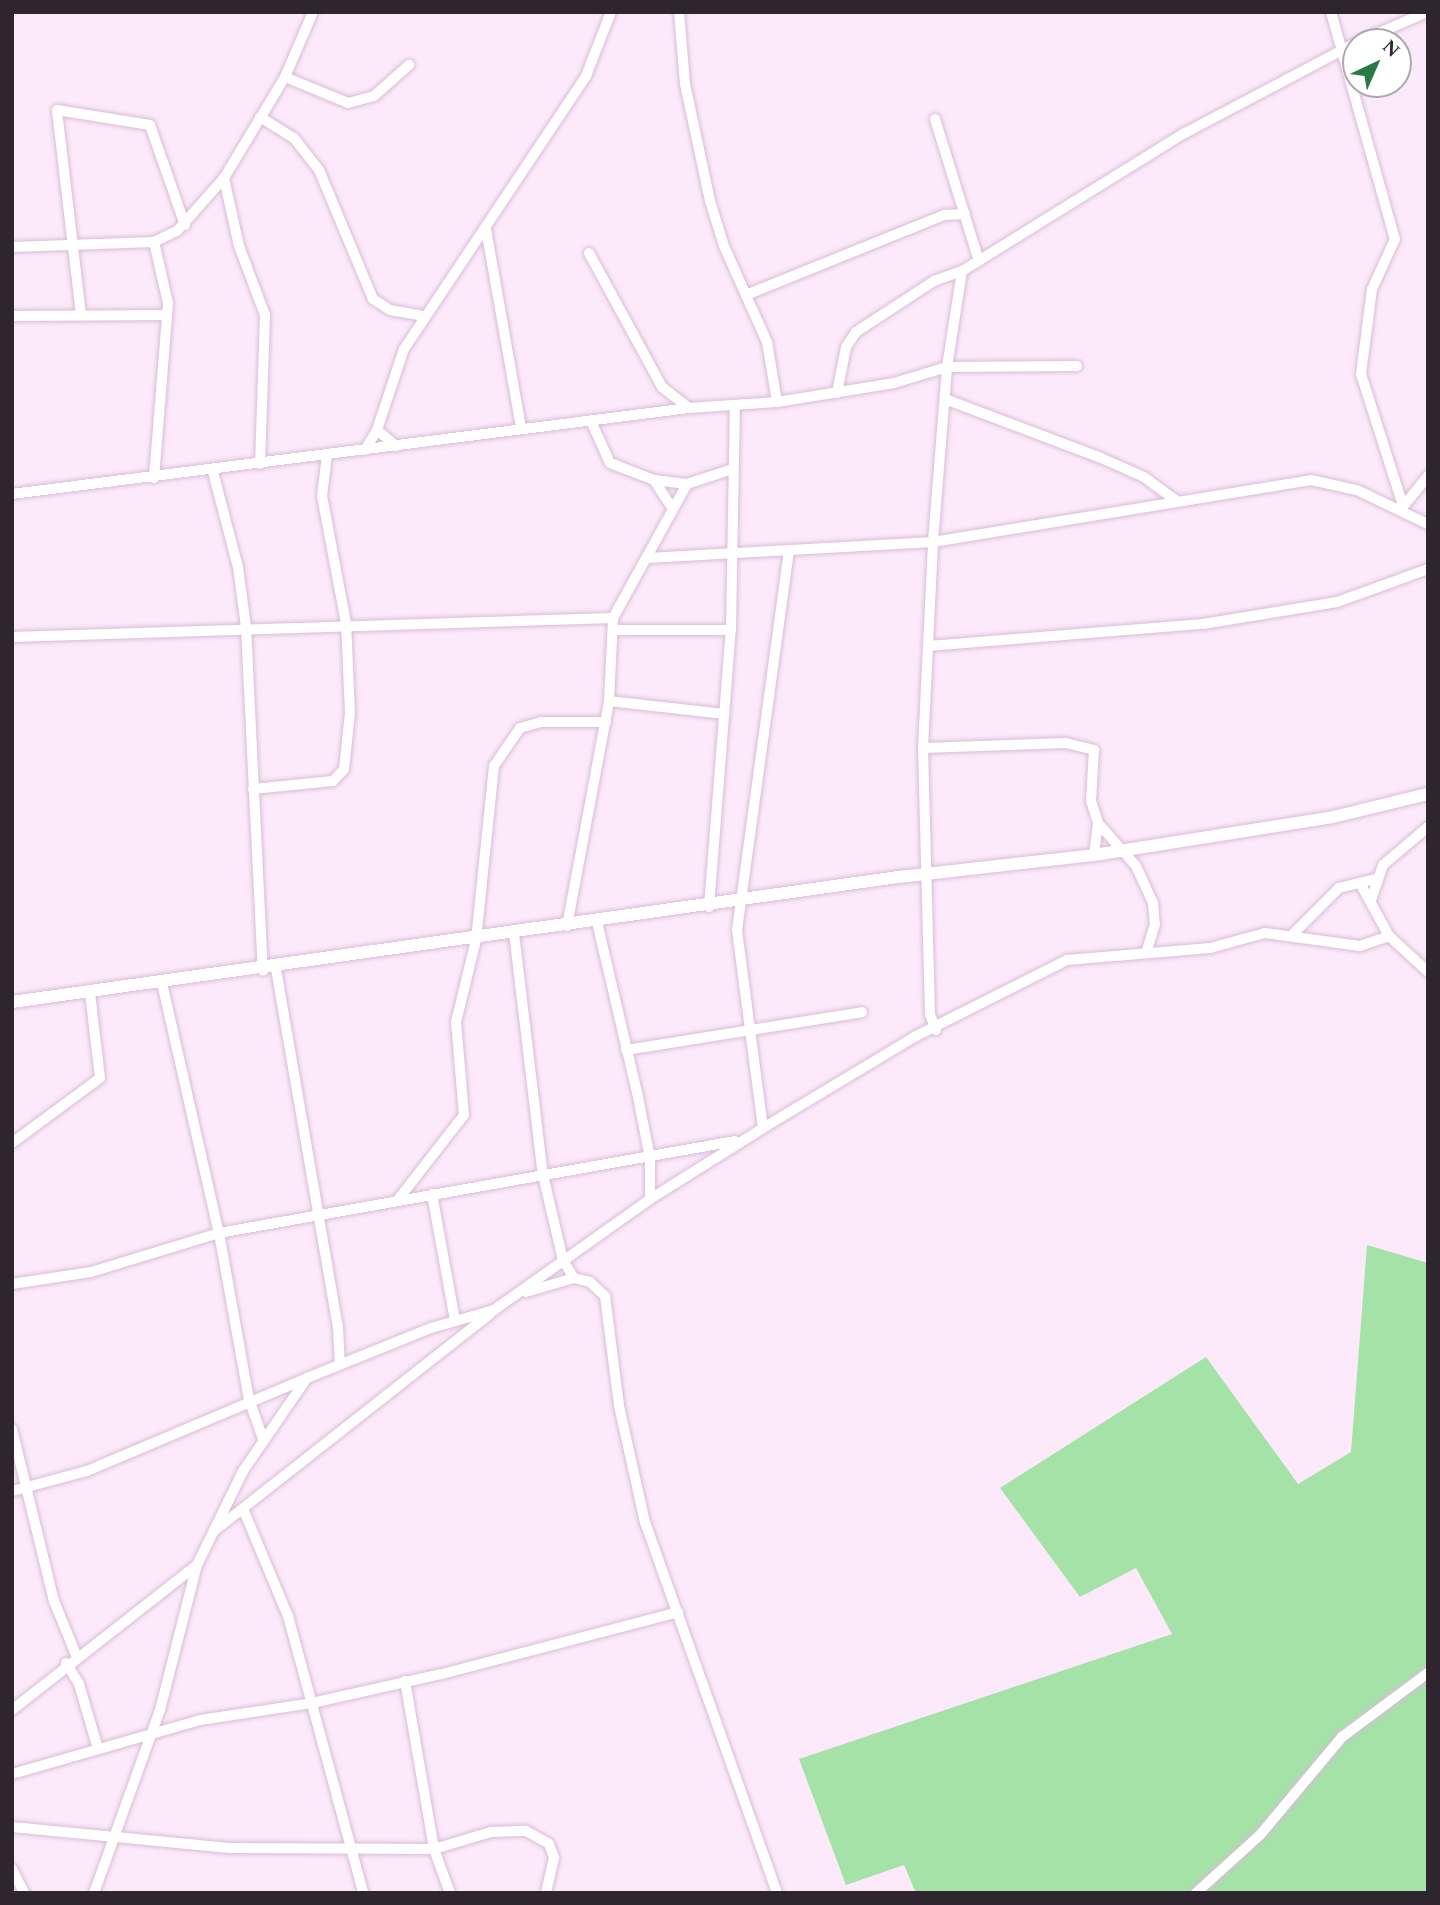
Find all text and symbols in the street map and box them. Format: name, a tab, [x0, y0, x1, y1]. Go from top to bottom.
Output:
north arrow	[1342, 28, 1412, 98]
text: N	[1375, 33, 1406, 65]

